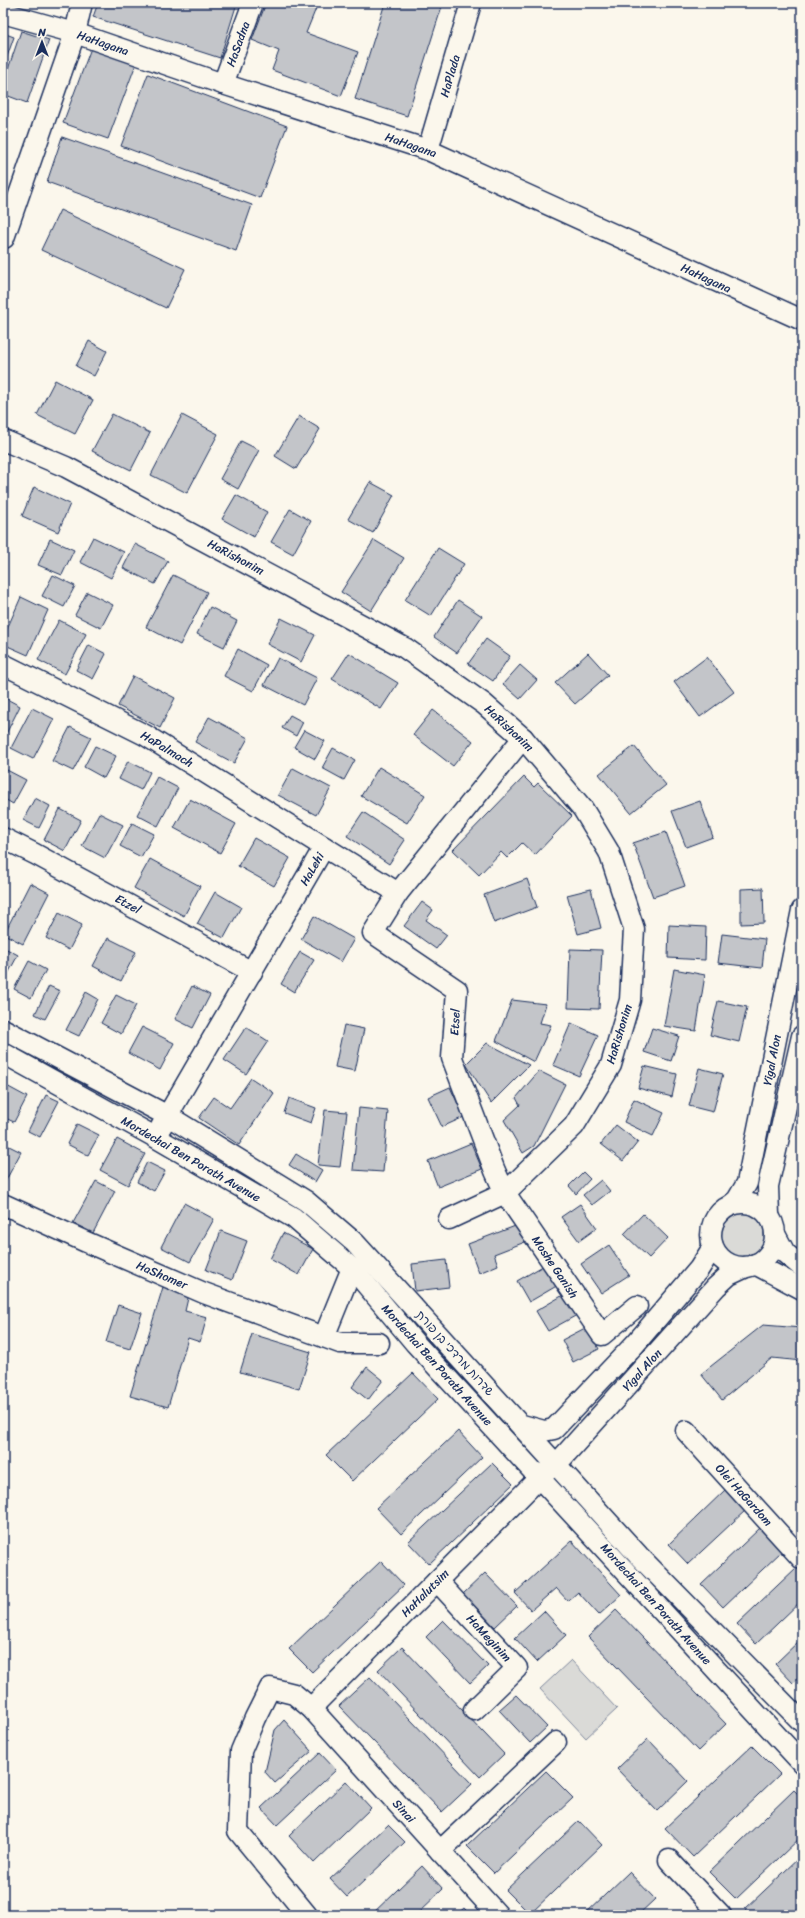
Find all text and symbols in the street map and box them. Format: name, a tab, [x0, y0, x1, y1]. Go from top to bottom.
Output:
street label: HaSadna	[220, 18, 256, 70]
north arrow	[22, 22, 62, 62]
text: N	[37, 23, 46, 42]
street label: HaHagana	[74, 24, 132, 62]
street label: HaPlada	[433, 52, 467, 100]
street label: HaHagana	[382, 126, 440, 164]
street label: HaHagana	[677, 257, 735, 299]
street label: HaRishonim	[203, 533, 269, 581]
street label: HaRishonim	[479, 699, 539, 757]
street label: HaPalmach	[136, 724, 198, 774]
street label: HaLehi	[294, 847, 331, 890]
street label: Etzel	[111, 888, 146, 920]
street label: HaRishonim	[599, 1001, 639, 1067]
street label: Etsel	[443, 1007, 467, 1036]
street label: Yigal Alon	[756, 1032, 788, 1087]
street label: Mordechai Ben Porath Avenue	[117, 1110, 265, 1208]
street label: Moshe Ganish	[526, 1231, 584, 1303]
street label: HaShomer	[133, 1254, 192, 1296]
street label: Mordechai Ben Porath Avenue	[376, 1299, 498, 1431]
street label: שדרות מרדכי בן פורת	[410, 1305, 500, 1402]
street label: Yigal Alon	[617, 1343, 668, 1397]
street label: Olei HaGardom	[710, 1459, 778, 1531]
street label: Mordechai Ben Porath Avenue	[595, 1538, 717, 1670]
street label: HaHalutsim	[395, 1563, 455, 1623]
street label: HaMeginim	[461, 1609, 517, 1667]
street label: Sinai	[387, 1794, 422, 1829]

